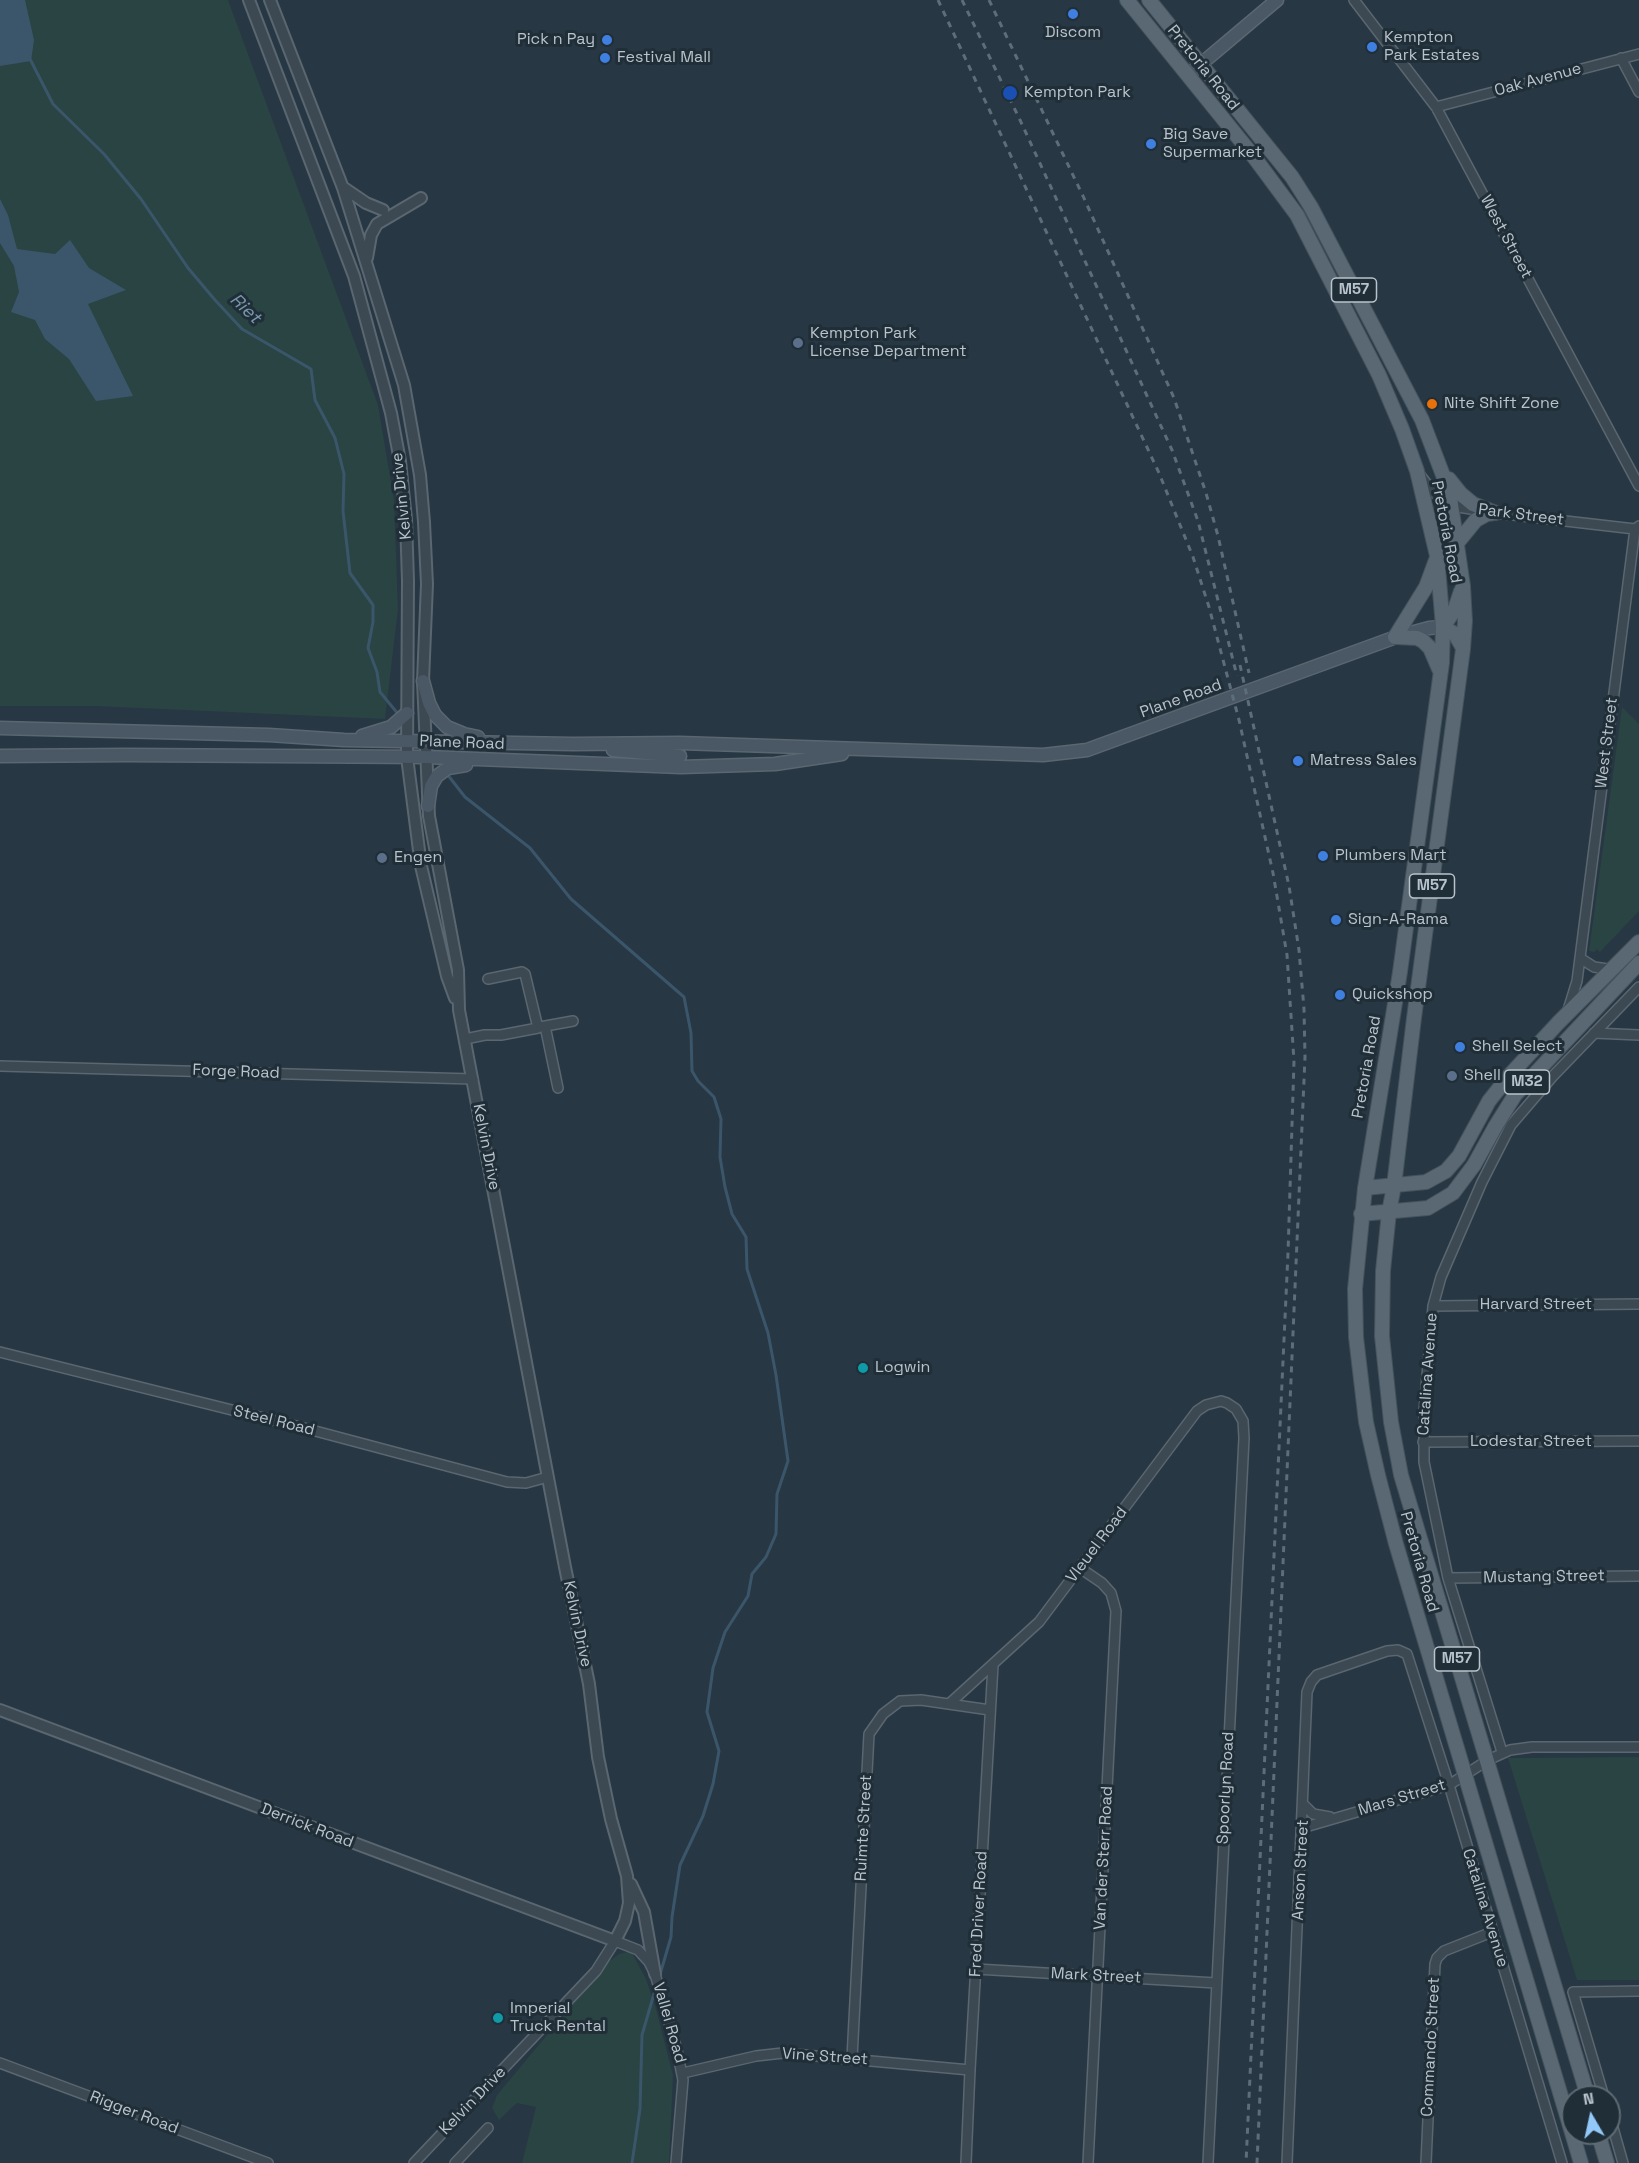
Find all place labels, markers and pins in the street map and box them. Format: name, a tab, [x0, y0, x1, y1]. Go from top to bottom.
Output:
marker: Discom	[1066, 7, 1080, 21]
place label: Discom	[1045, 23, 1101, 43]
place label: Kempton Park Estates	[1384, 28, 1480, 66]
place label: Pick n Pay	[517, 30, 595, 50]
marker: Pick n Pay	[600, 33, 614, 47]
marker: Kempton Park Estates	[1365, 40, 1379, 54]
place label: Festival Mall	[617, 48, 711, 68]
marker: Festival Mall	[598, 51, 612, 65]
place label: Kempton Park	[1024, 83, 1131, 103]
marker: Kempton Park	[1001, 84, 1019, 102]
place label: Big Save Supermarket	[1163, 125, 1262, 163]
marker: Big Save Supermarket	[1144, 137, 1158, 151]
place label: Kempton Park License Department	[810, 324, 967, 362]
marker: Kempton Park License Department	[791, 336, 805, 350]
place label: Nite Shift Zone	[1444, 394, 1559, 414]
marker: Nite Shift Zone	[1425, 397, 1439, 411]
place label: Matress Sales	[1310, 751, 1417, 771]
marker: Matress Sales	[1291, 754, 1305, 768]
place label: Plumbers Mart	[1335, 846, 1447, 866]
place label: Engen	[394, 848, 442, 868]
marker: Plumbers Mart	[1316, 849, 1330, 863]
marker: Engen	[375, 851, 389, 865]
place label: Sign-A-Rama	[1348, 910, 1448, 930]
marker: Sign-A-Rama	[1329, 913, 1343, 927]
place label: Quickshop	[1352, 985, 1433, 1005]
marker: Quickshop	[1333, 988, 1347, 1002]
place label: Shell Select	[1472, 1037, 1562, 1057]
marker: Shell Select	[1453, 1040, 1467, 1054]
place label: Shell	[1464, 1066, 1501, 1086]
marker: Shell	[1445, 1069, 1459, 1083]
place label: Logwin	[875, 1358, 930, 1378]
marker: Logwin	[856, 1361, 870, 1375]
place label: Imperial Truck Rental	[510, 1999, 606, 2037]
marker: Imperial Truck Rental	[491, 2011, 505, 2025]

